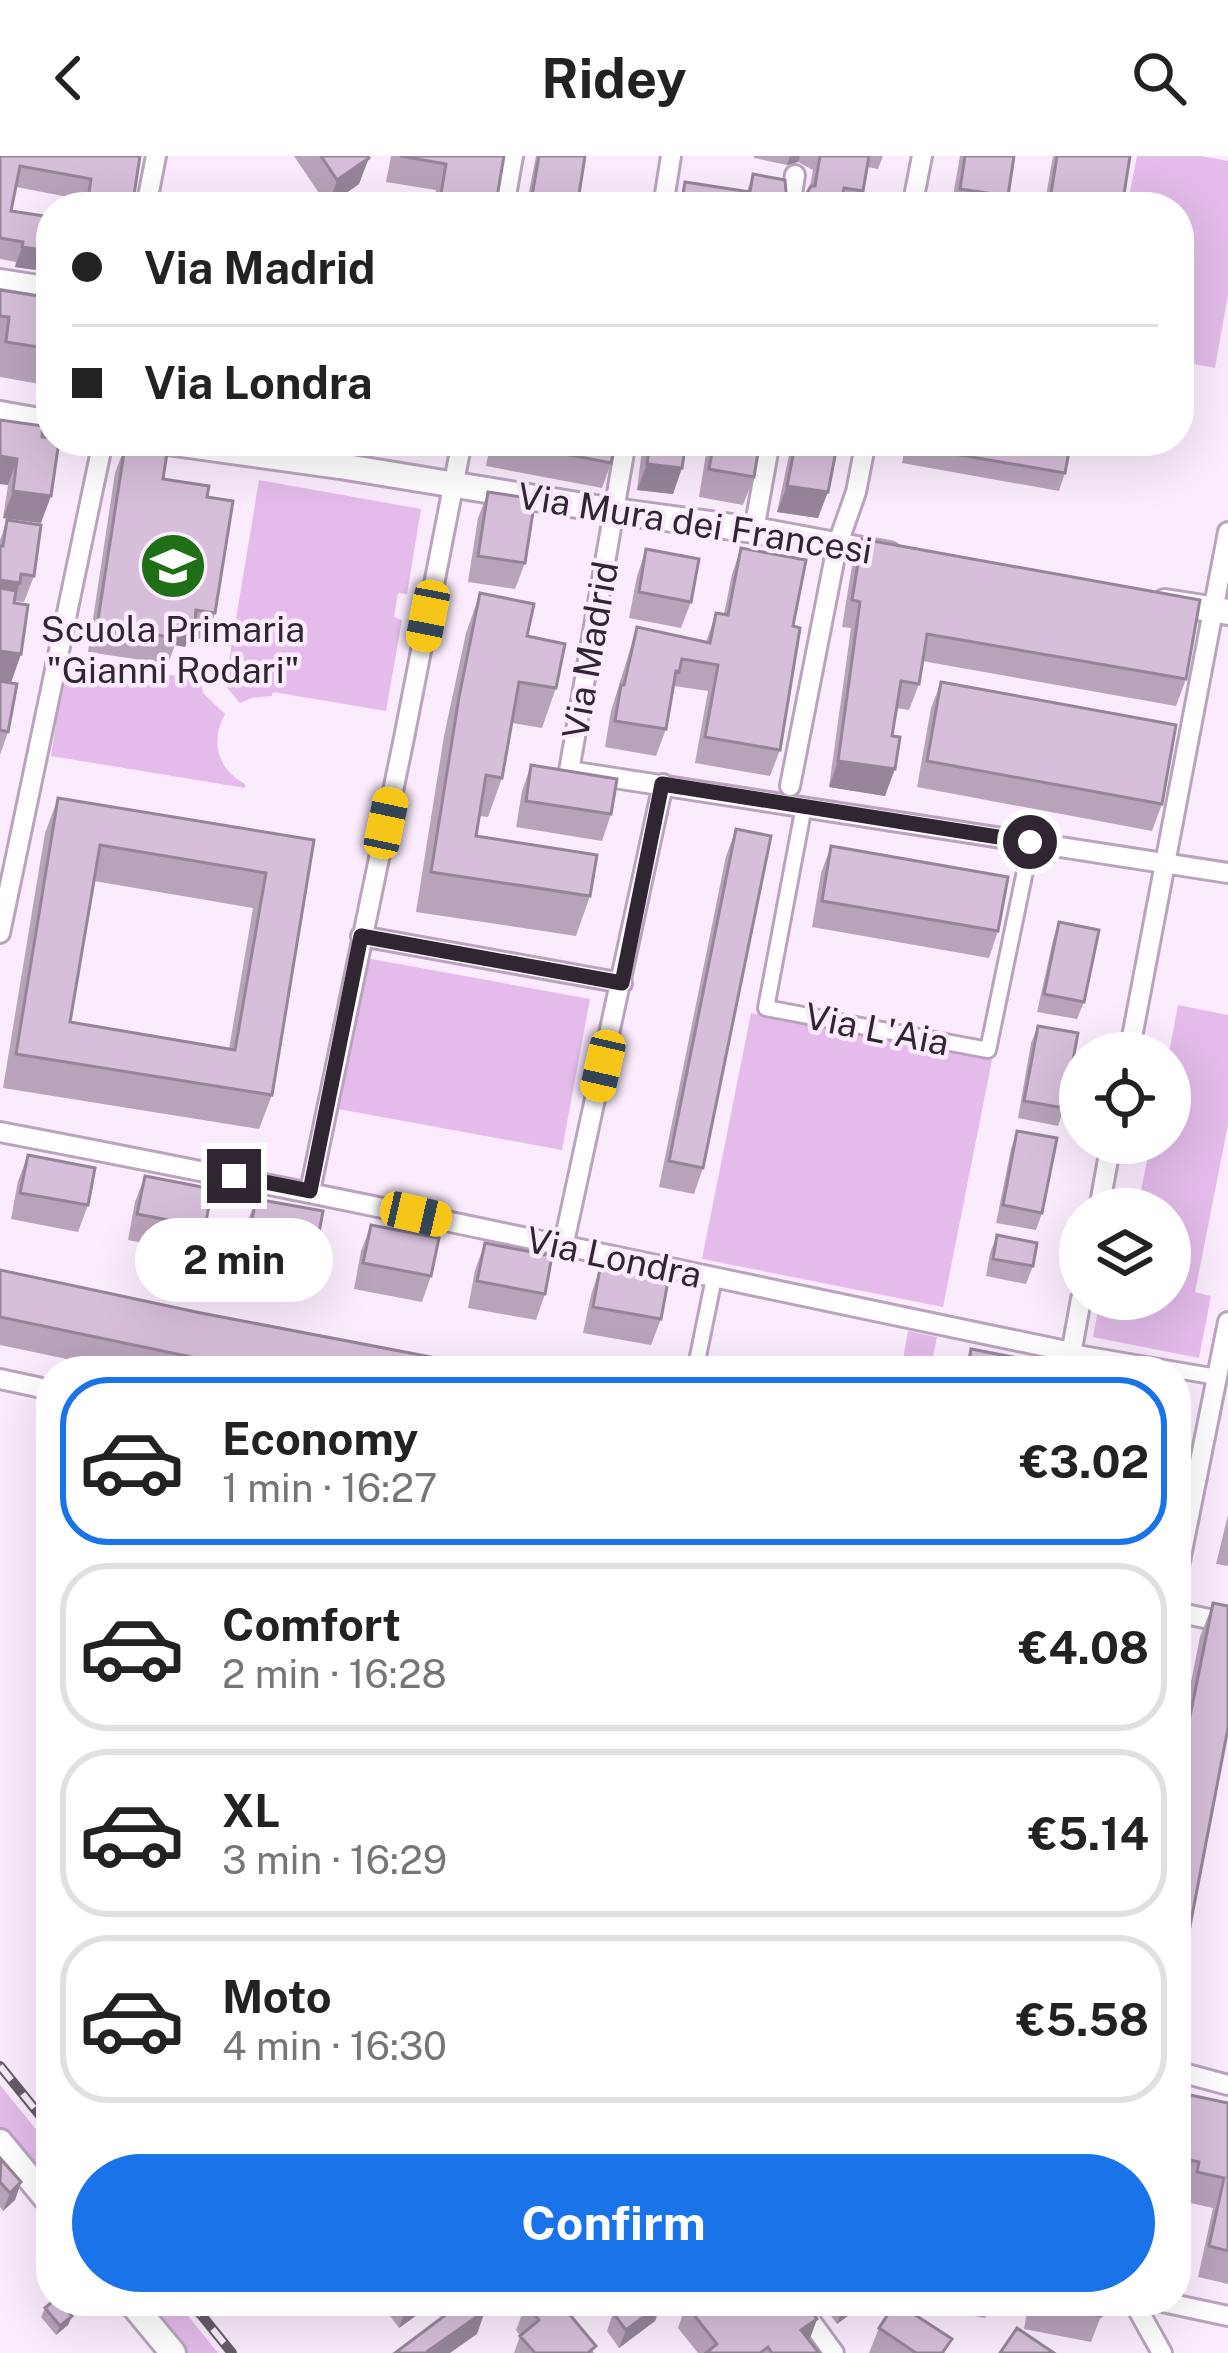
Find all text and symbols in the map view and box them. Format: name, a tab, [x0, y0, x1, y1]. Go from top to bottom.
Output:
icon: back	[36, 45, 102, 111]
icon: search	[1126, 45, 1192, 111]
text: Ridey	[541, 47, 687, 110]
text: Via Madrid	[144, 241, 375, 294]
text: Via Londra	[144, 356, 373, 409]
street label: Via Mura dei Francesi	[515, 474, 875, 572]
school or university icon: Scuola Primaria "Gianni Rodari"	[138, 531, 208, 601]
street label: Via Madrid	[554, 558, 626, 742]
car	[403, 577, 453, 655]
place label: Scuola Primaria "Gianni Rodari"	[41, 608, 305, 691]
car	[361, 784, 411, 862]
route start	[1003, 815, 1057, 869]
street label: Via L'Aia	[801, 994, 953, 1064]
car	[577, 1027, 629, 1105]
map controls	[1059, 1032, 1191, 1320]
button: locate	[1059, 1032, 1191, 1164]
route end	[207, 1149, 261, 1203]
car	[377, 1188, 455, 1240]
button: layers	[1059, 1188, 1191, 1320]
callout: 2 min	[135, 1218, 333, 1302]
street label: Via Londra	[523, 1218, 705, 1296]
text: 2 min	[183, 1237, 285, 1283]
icon: car	[78, 1407, 186, 1515]
text: Economy	[222, 1412, 418, 1465]
text: €3.02	[1020, 1435, 1149, 1488]
text: 1 min · 16:27	[222, 1465, 438, 1511]
icon: car	[78, 1593, 186, 1701]
text: Comfort	[222, 1598, 401, 1651]
text: €4.08	[1019, 1621, 1149, 1674]
text: 2 min · 16:28	[222, 1651, 447, 1697]
icon: car	[78, 1779, 186, 1887]
text: XL	[222, 1784, 280, 1837]
text: €5.14	[1028, 1807, 1149, 1860]
text: 3 min · 16:29	[222, 1837, 447, 1883]
icon: car	[78, 1965, 186, 2073]
text: Moto	[222, 1970, 332, 2023]
text: €5.58	[1017, 1993, 1149, 2046]
text: 4 min · 16:30	[222, 2023, 447, 2069]
button: Confirm	[72, 2154, 1155, 2292]

